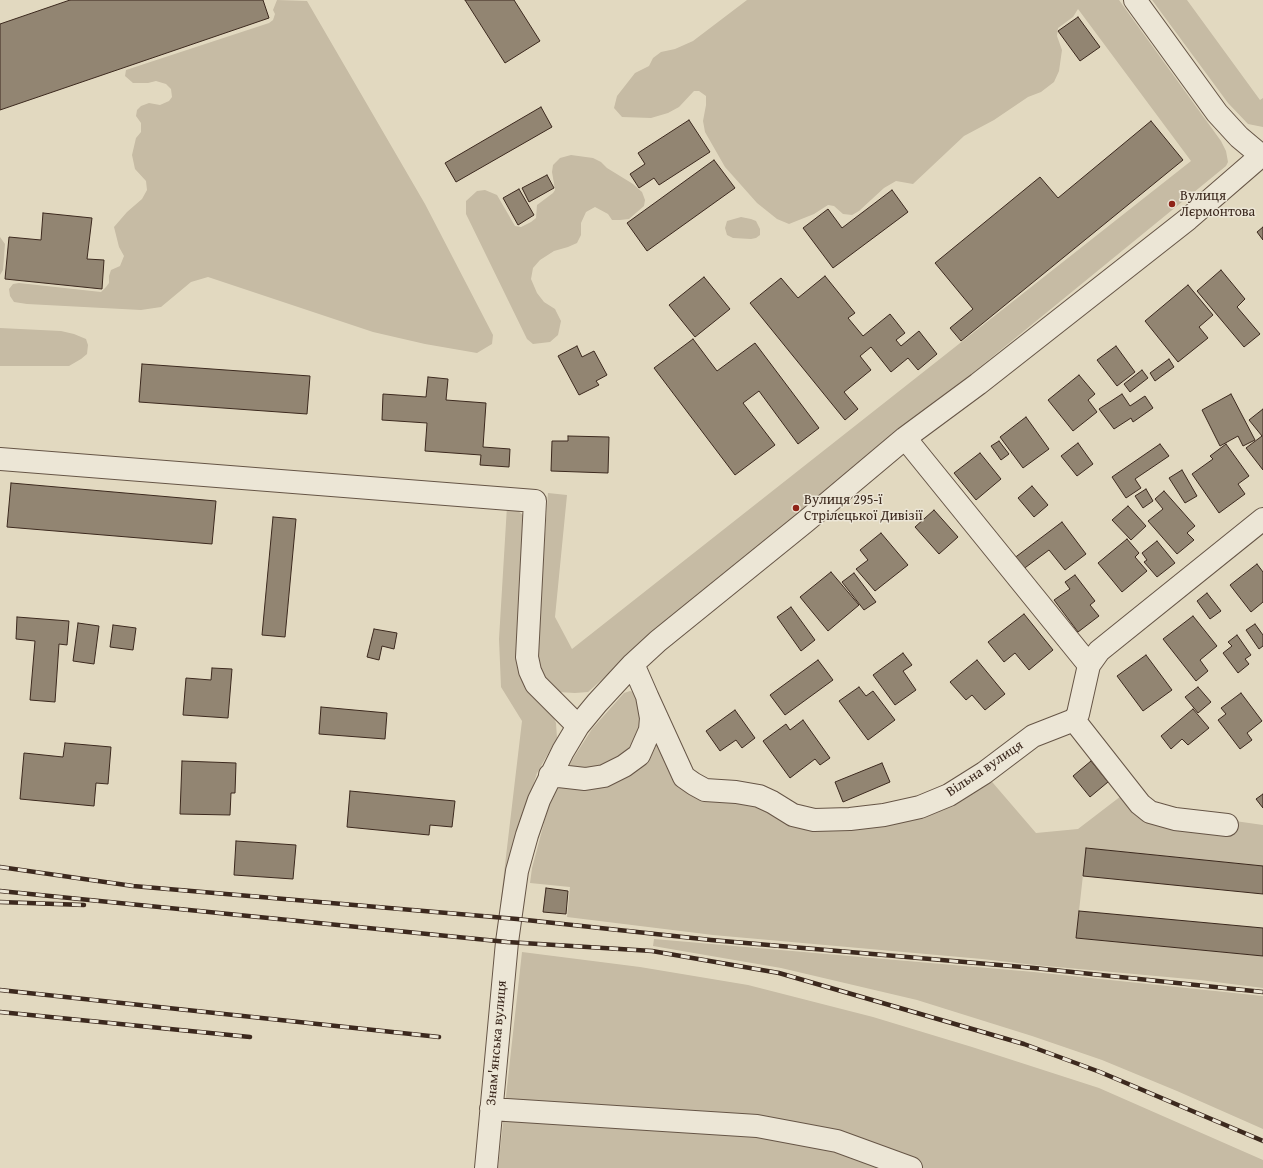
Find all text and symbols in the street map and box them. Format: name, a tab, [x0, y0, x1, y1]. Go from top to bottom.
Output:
place label: Вулиця Лєрмонтова	[1180, 188, 1255, 220]
marker: Вулиця Лєрмонтова	[1167, 199, 1177, 209]
place label: Вулиця 295-ї Стрілецької Дивізії	[804, 492, 923, 524]
marker: Вулиця 295-ї Стрілецької Дивізії	[791, 503, 801, 513]
street label: Вільна вулиця	[943, 737, 1027, 801]
street label: Знам'янська вулиця	[483, 980, 511, 1106]

